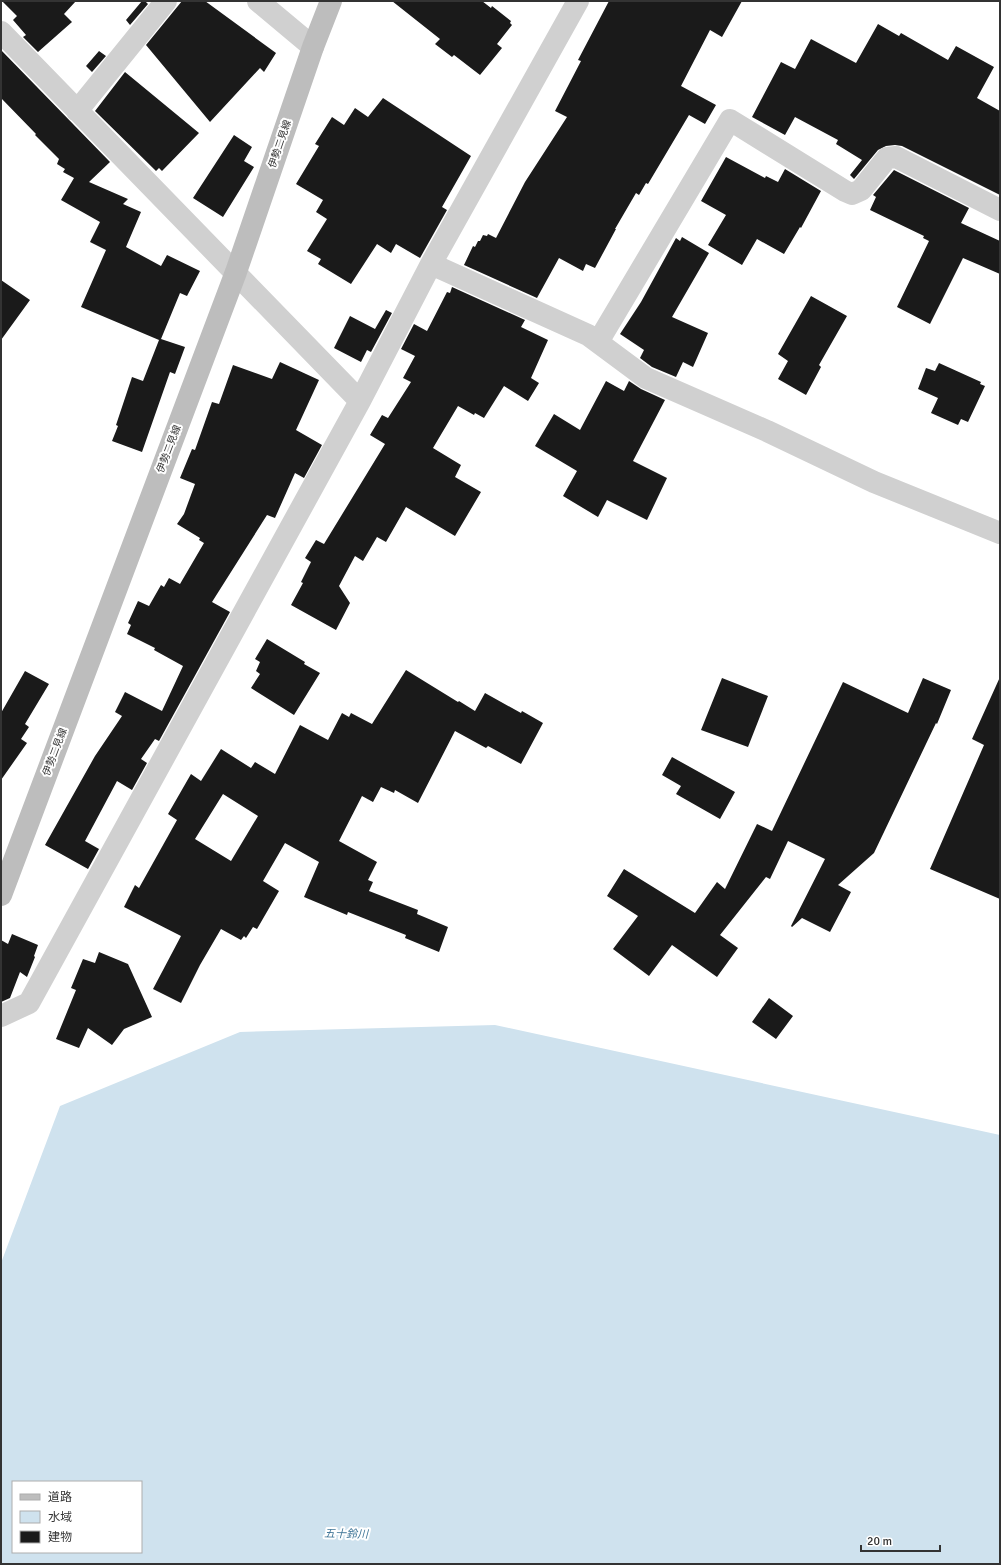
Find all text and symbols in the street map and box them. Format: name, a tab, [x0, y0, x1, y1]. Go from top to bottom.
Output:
street label: 伊勢二見線	[266, 118, 294, 170]
street label: 伊勢二見線	[154, 424, 184, 474]
street label: 伊勢二見線	[40, 727, 70, 777]
legend	[12, 1481, 142, 1553]
text: 道路	[48, 1490, 72, 1505]
text: 水域	[48, 1510, 72, 1525]
water label: 五十鈴川	[324, 1527, 369, 1541]
scale bar	[861, 1527, 940, 1553]
text: 建物	[48, 1530, 72, 1545]
text: 20 m	[867, 1534, 892, 1549]

